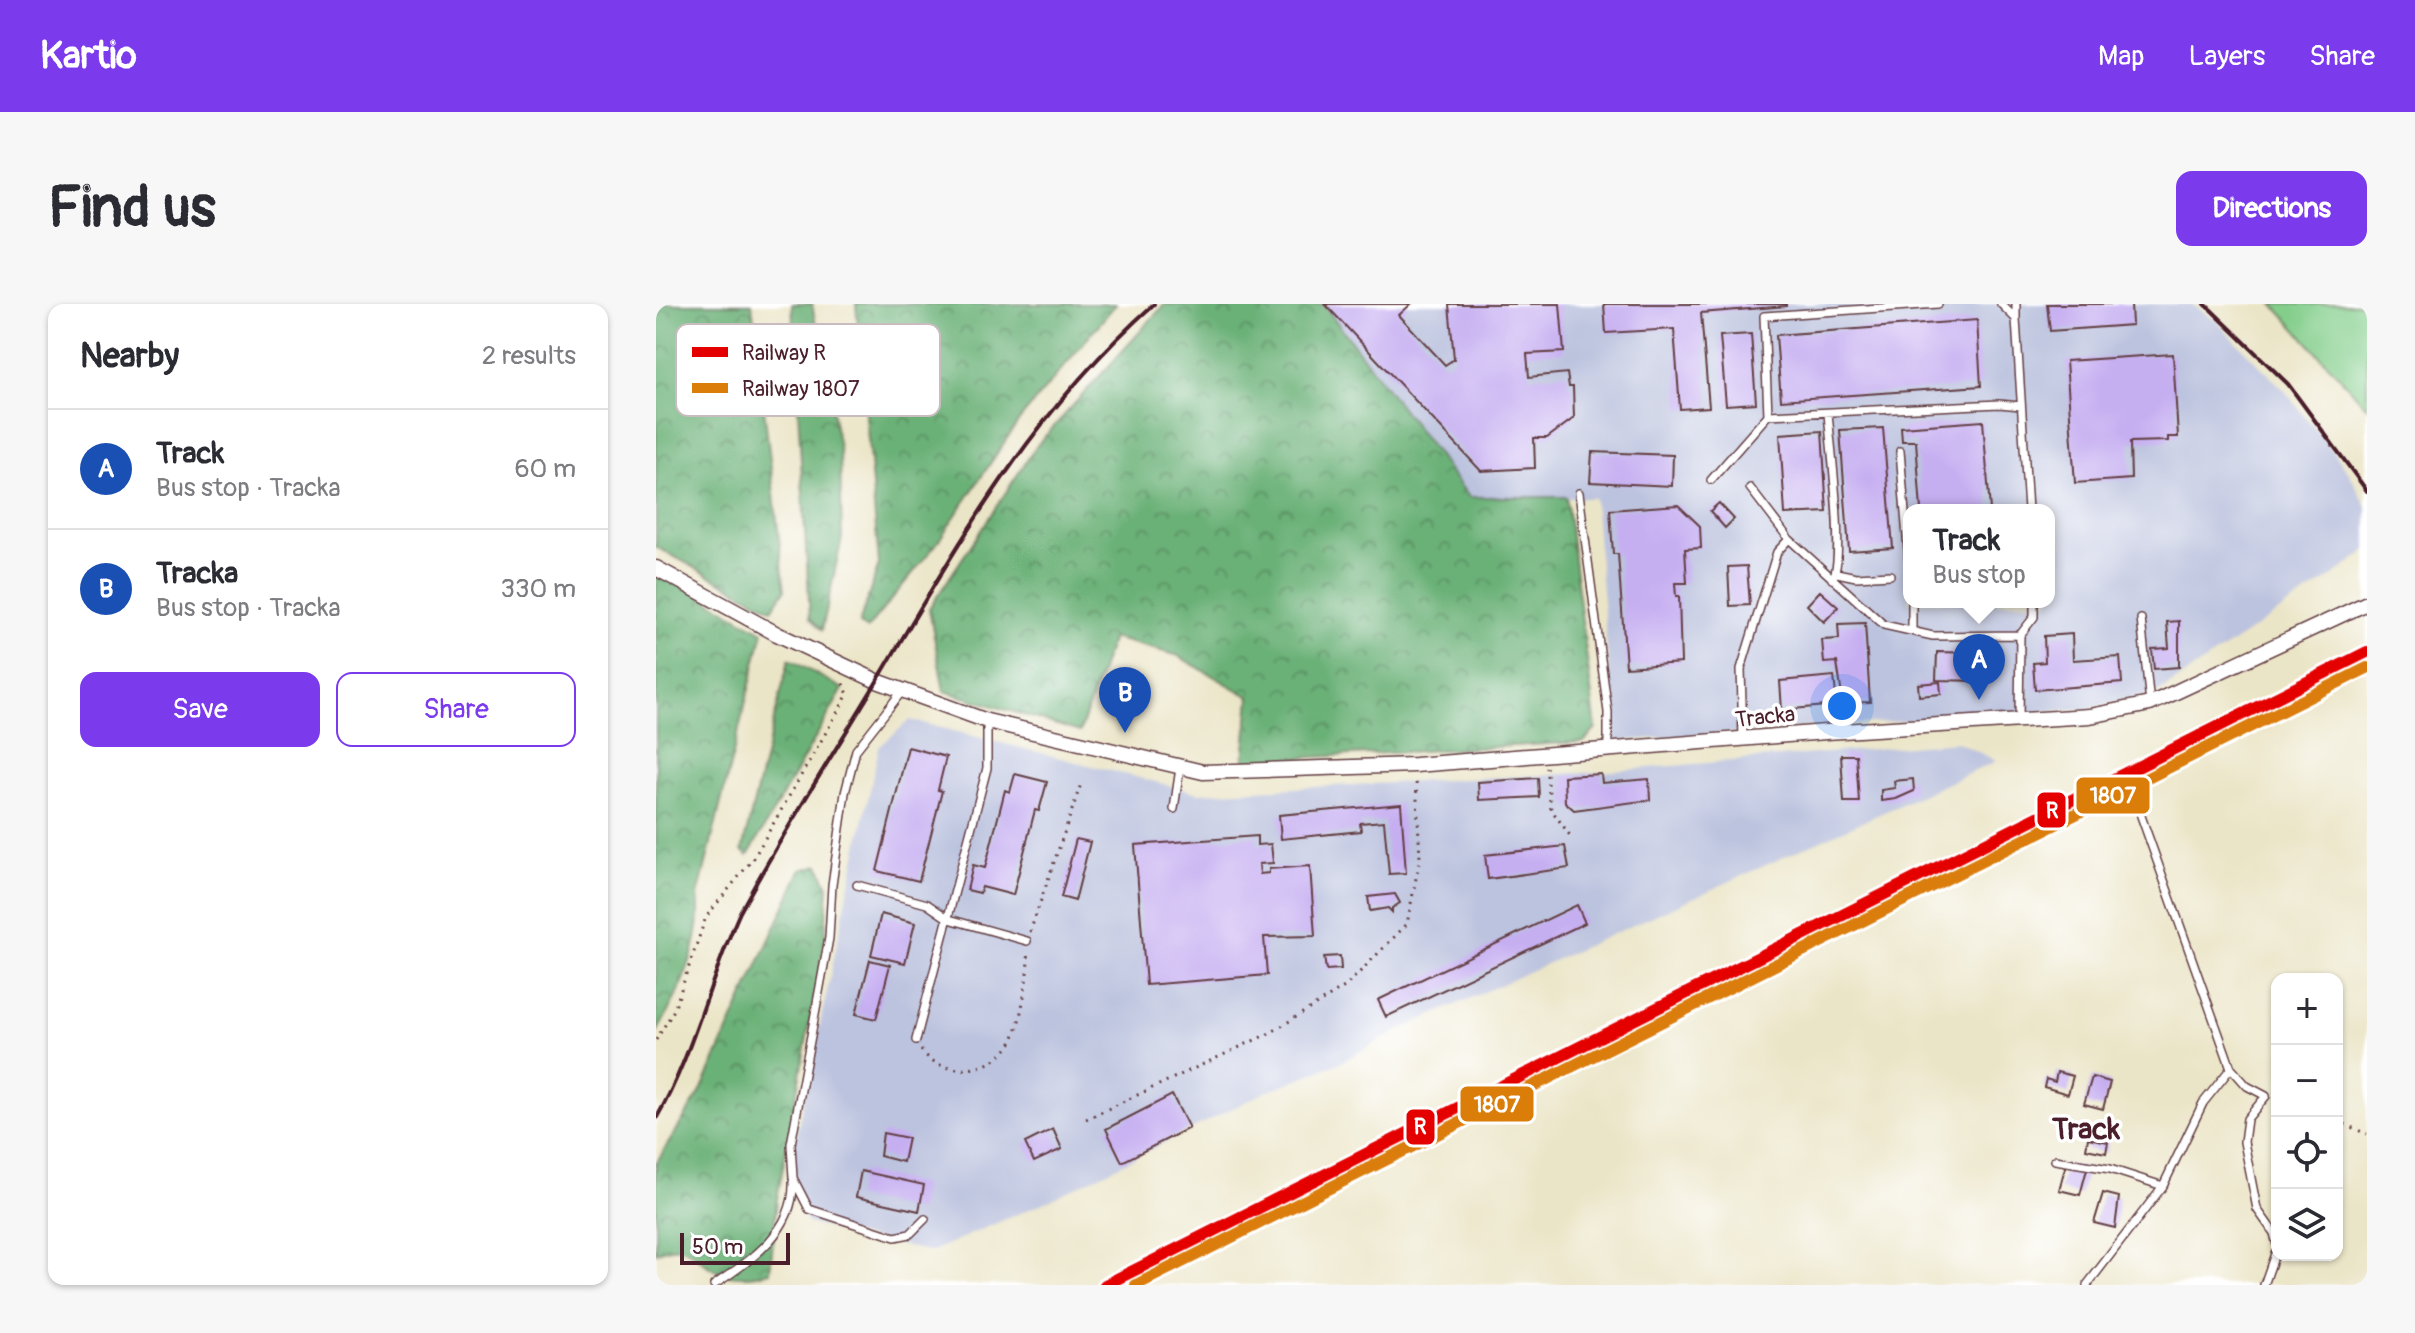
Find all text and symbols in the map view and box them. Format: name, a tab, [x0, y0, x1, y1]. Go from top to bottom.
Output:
text: Kartio	[40, 32, 137, 80]
text: Map	[2098, 39, 2144, 74]
text: Layers	[2188, 39, 2265, 74]
text: Share	[2309, 39, 2375, 74]
button: Directions	[2176, 171, 2367, 246]
text: Find us	[48, 174, 216, 243]
legend	[676, 324, 940, 416]
text: Nearby	[80, 335, 179, 378]
text: Railway R	[742, 339, 826, 367]
text: 2 results	[482, 340, 576, 372]
text: Railway 1807	[742, 375, 860, 403]
text: Track	[156, 435, 224, 472]
text: A	[98, 453, 114, 485]
text: 60 m	[514, 453, 576, 485]
text: Bus stop · Tracka	[156, 472, 341, 504]
popup	[1903, 504, 2055, 608]
text: Track	[1932, 522, 2000, 559]
text: Tracka	[156, 555, 238, 592]
text: Bus stop	[1932, 559, 2026, 591]
text: B	[99, 573, 113, 605]
text: 330 m	[500, 573, 576, 605]
text: Bus stop · Tracka	[156, 592, 341, 624]
pin: A	[1953, 634, 2005, 700]
pin: B	[1099, 667, 1151, 733]
button: Save	[80, 672, 320, 747]
button: Share	[336, 672, 576, 747]
your location	[1822, 686, 1862, 726]
street label: Tracka	[1734, 700, 1797, 734]
line badge: 1807	[2075, 776, 2151, 815]
text: 1807	[2090, 782, 2137, 810]
line badge: R	[2036, 791, 2067, 829]
text: R	[2046, 797, 2059, 825]
map controls	[2271, 973, 2343, 1261]
button: +	[2271, 973, 2343, 1045]
button: −	[2271, 1045, 2343, 1117]
line badge: 1807	[1459, 1085, 1535, 1123]
text: 1807	[1474, 1091, 1521, 1119]
line badge: R	[1405, 1108, 1436, 1146]
district label: Track	[2051, 1111, 2121, 1148]
text: R	[1414, 1113, 1427, 1141]
button: locate	[2271, 1117, 2343, 1189]
button: layers	[2271, 1189, 2343, 1261]
scale bar	[680, 1229, 790, 1265]
text: 50 m	[692, 1233, 743, 1261]

